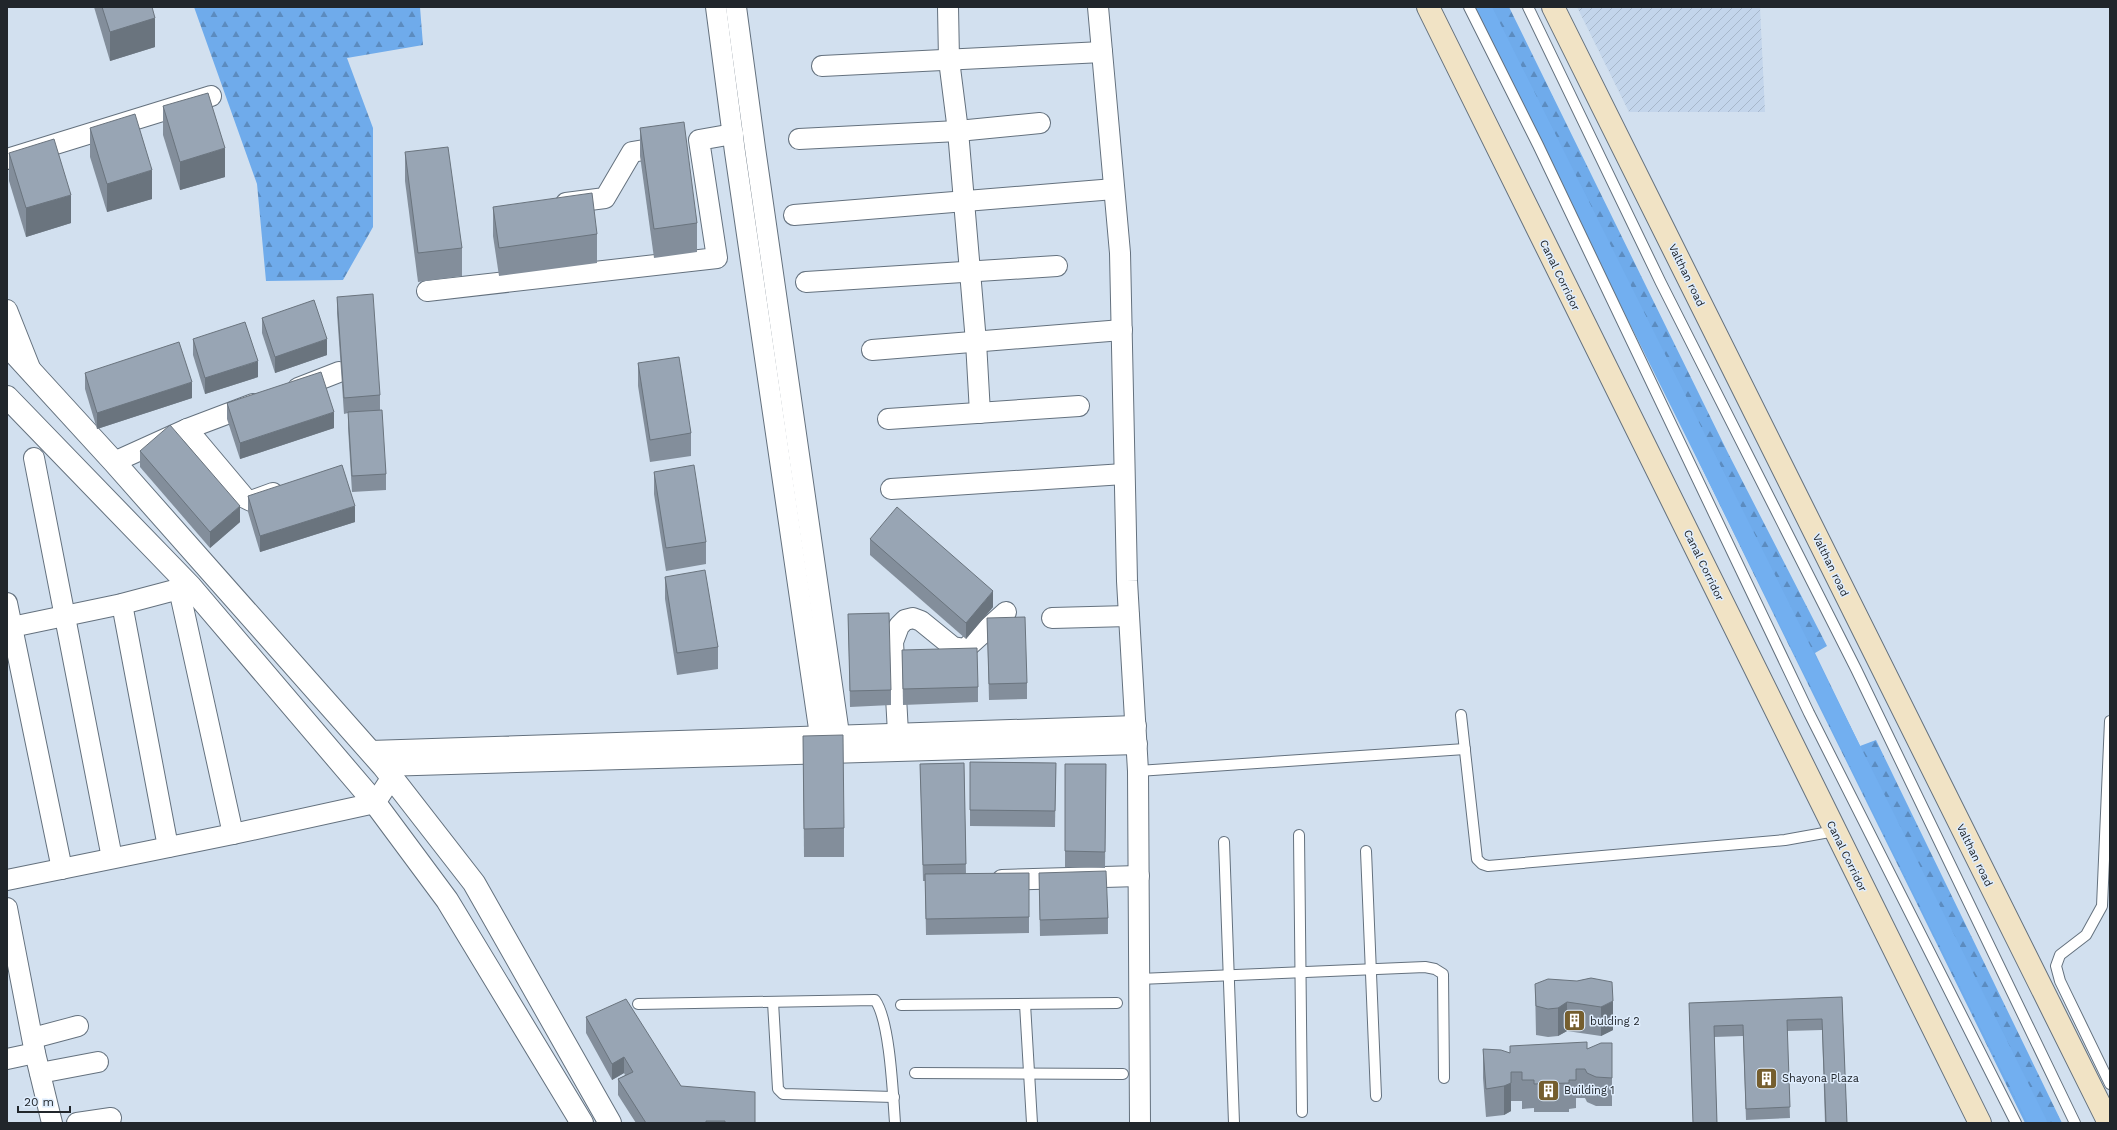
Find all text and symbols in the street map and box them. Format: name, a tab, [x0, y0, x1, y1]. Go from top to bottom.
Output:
street label: Canal Corridor	[1537, 238, 1583, 313]
street label: Valthan road	[1666, 242, 1707, 309]
street label: Canal Corridor	[1681, 528, 1727, 603]
street label: Valthan road	[1810, 532, 1851, 599]
street label: Canal Corridor	[1824, 819, 1870, 894]
street label: Valthan road	[1954, 822, 1995, 889]
building icon: bulding 2	[1561, 1008, 1587, 1034]
place label: bulding 2	[1590, 1015, 1640, 1028]
building icon: Shayona Plaza	[1754, 1065, 1780, 1091]
place label: Shayona Plaza	[1782, 1072, 1859, 1085]
building icon: Building 1	[1535, 1077, 1561, 1103]
place label: Building 1	[1564, 1084, 1615, 1097]
scale bar	[18, 1088, 70, 1114]
text: 20 m	[24, 1095, 54, 1109]

